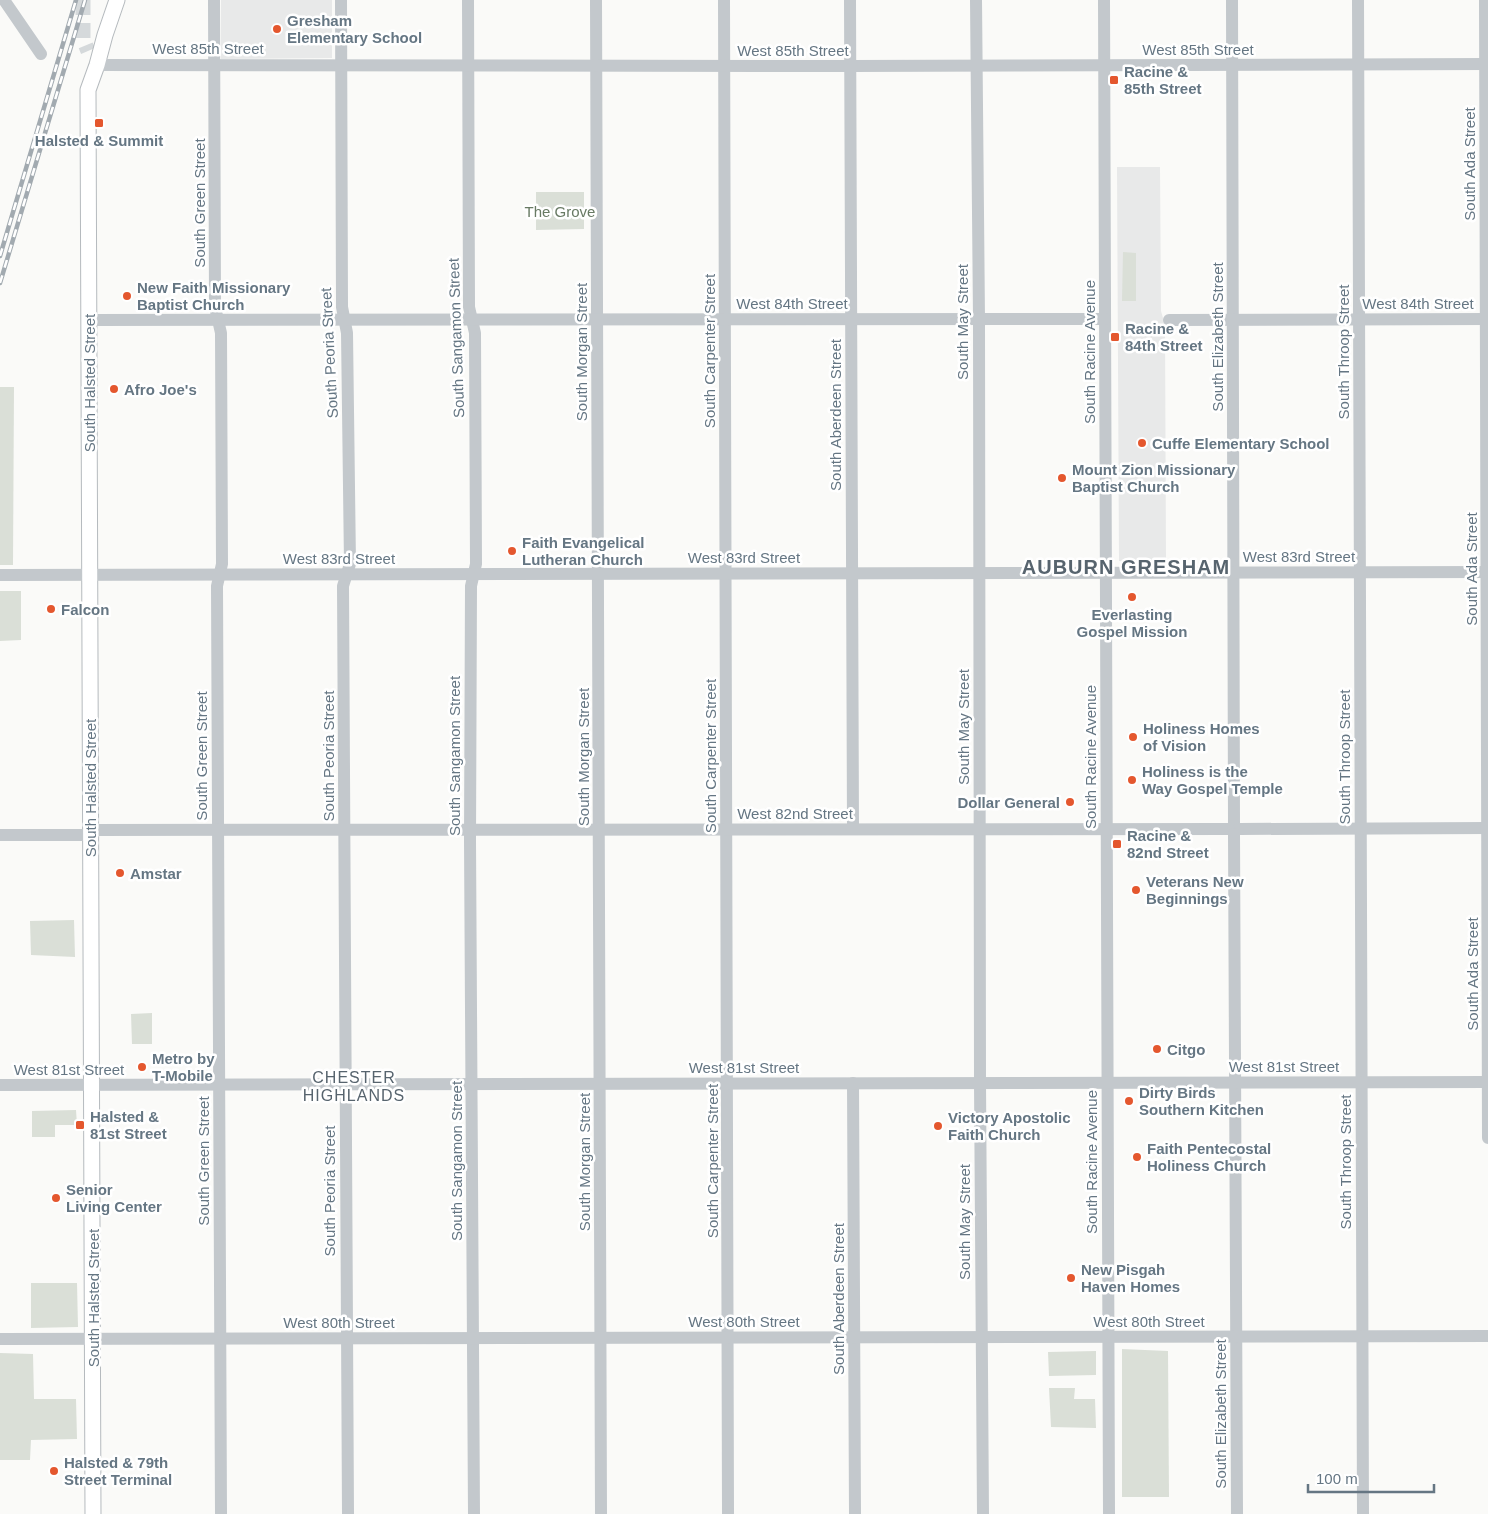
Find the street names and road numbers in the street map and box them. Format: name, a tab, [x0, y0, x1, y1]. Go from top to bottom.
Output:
street label: West 85th Street	[152, 40, 265, 57]
street label: West 85th Street	[1142, 41, 1255, 58]
street label: West 85th Street	[737, 42, 850, 59]
street label: South Ada Street	[1461, 106, 1478, 221]
street label: South Green Street	[191, 138, 208, 268]
street label: South Sangamon Street	[445, 257, 467, 418]
street label: South Elizabeth Street	[1209, 262, 1226, 412]
street label: South May Street	[954, 263, 971, 380]
street label: South Carpenter Street	[701, 273, 718, 428]
street label: South Racine Avenue	[1081, 280, 1098, 424]
street label: South Morgan Street	[573, 282, 590, 421]
street label: South Throop Street	[1335, 284, 1352, 419]
street label: South Peoria Street	[317, 286, 341, 419]
street label: West 84th Street	[736, 295, 849, 312]
street label: West 84th Street	[1362, 295, 1475, 312]
street label: South Halsted Street	[81, 313, 98, 452]
street label: South Aberdeen Street	[827, 338, 844, 491]
street label: South Ada Street	[1463, 511, 1480, 626]
street label: West 83rd Street	[1243, 548, 1356, 565]
street label: West 83rd Street	[688, 549, 801, 566]
street label: West 83rd Street	[283, 550, 396, 567]
street label: South May Street	[955, 668, 972, 785]
street label: South Sangamon Street	[446, 675, 463, 836]
street label: South Carpenter Street	[702, 678, 719, 833]
street label: South Racine Avenue	[1082, 685, 1099, 829]
street label: South Morgan Street	[575, 687, 592, 826]
street label: South Throop Street	[1336, 689, 1353, 824]
street label: South Peoria Street	[320, 690, 337, 821]
street label: South Green Street	[193, 691, 210, 821]
street label: South Halsted Street	[82, 718, 99, 857]
street label: West 82nd Street	[737, 805, 854, 822]
street label: South Ada Street	[1464, 916, 1481, 1031]
street label: West 81st Street	[1229, 1058, 1340, 1075]
street label: West 81st Street	[689, 1059, 800, 1076]
street label: West 81st Street	[14, 1061, 125, 1078]
street label: South Sangamon Street	[448, 1080, 465, 1241]
street label: South Carpenter Street	[704, 1083, 721, 1238]
street label: South Racine Avenue	[1083, 1090, 1100, 1234]
street label: South Morgan Street	[576, 1092, 593, 1231]
street label: South Throop Street	[1337, 1094, 1354, 1229]
street label: South Green Street	[195, 1096, 212, 1226]
street label: South Peoria Street	[321, 1125, 338, 1256]
street label: South May Street	[956, 1163, 973, 1280]
street label: South Aberdeen Street	[830, 1222, 847, 1375]
street label: South Halsted Street	[85, 1228, 102, 1367]
street label: West 80th Street	[688, 1313, 801, 1330]
street label: West 80th Street	[1093, 1313, 1206, 1330]
street label: West 80th Street	[283, 1314, 396, 1331]
street label: South Elizabeth Street	[1212, 1339, 1229, 1489]

